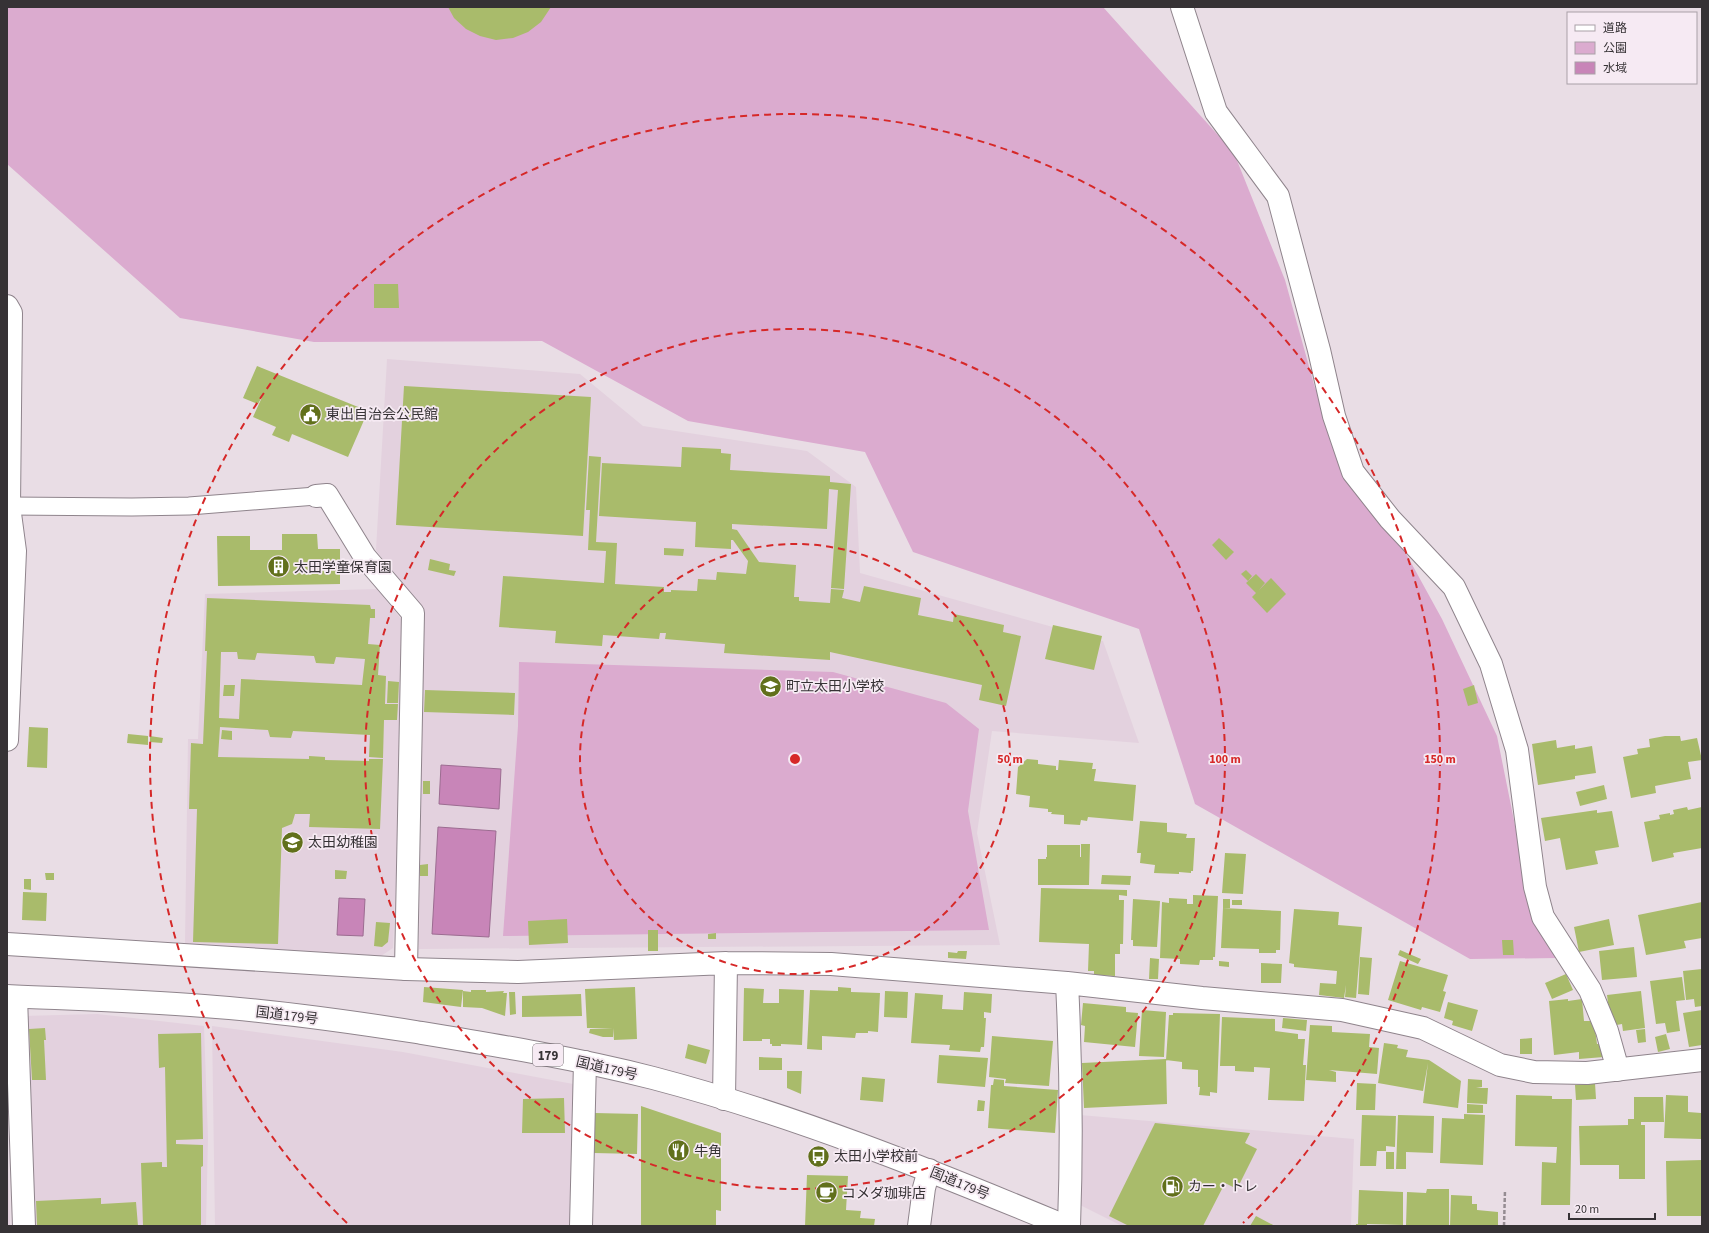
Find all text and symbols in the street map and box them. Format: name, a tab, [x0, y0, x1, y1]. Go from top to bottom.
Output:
legend	[1567, 12, 1697, 84]
text: 道路	[1603, 20, 1627, 37]
text: 公園	[1603, 40, 1627, 57]
text: 水域	[1603, 60, 1627, 77]
public building icon: 東出自治会公民館	[298, 401, 324, 427]
place label: 東出自治会公民館	[326, 405, 438, 425]
building icon: 太田学童保育園	[266, 554, 292, 580]
place label: 太田学童保育園	[294, 558, 392, 578]
school or university icon: 町立太田小学校	[757, 673, 783, 699]
place label: 町立太田小学校	[786, 677, 884, 697]
text: 50 m	[997, 751, 1023, 768]
text: 100 m	[1209, 751, 1241, 768]
text: 150 m	[1424, 751, 1456, 768]
centre of rings	[788, 752, 802, 766]
school or university icon: 太田幼稚園	[279, 829, 305, 855]
place label: 太田幼稚園	[308, 833, 378, 853]
street label: 国道179号	[254, 1002, 319, 1030]
road number: 179	[533, 1044, 563, 1066]
street label: 国道179号	[574, 1052, 640, 1086]
restaurant icon: 牛角	[666, 1138, 692, 1164]
place label: 牛角	[694, 1142, 722, 1162]
bus stop icon: 太田小学校前	[805, 1143, 831, 1169]
place label: 太田小学校前	[834, 1147, 918, 1167]
street label: 国道179号	[927, 1163, 993, 1205]
fuel station icon: カー・トレ	[1159, 1173, 1185, 1199]
place label: カー・トレ	[1188, 1177, 1258, 1197]
cafe icon: コメダ珈琲店	[814, 1180, 840, 1206]
place label: コメダ珈琲店	[842, 1184, 926, 1204]
scale bar	[1569, 1195, 1655, 1221]
text: 20 m	[1575, 1201, 1599, 1218]

